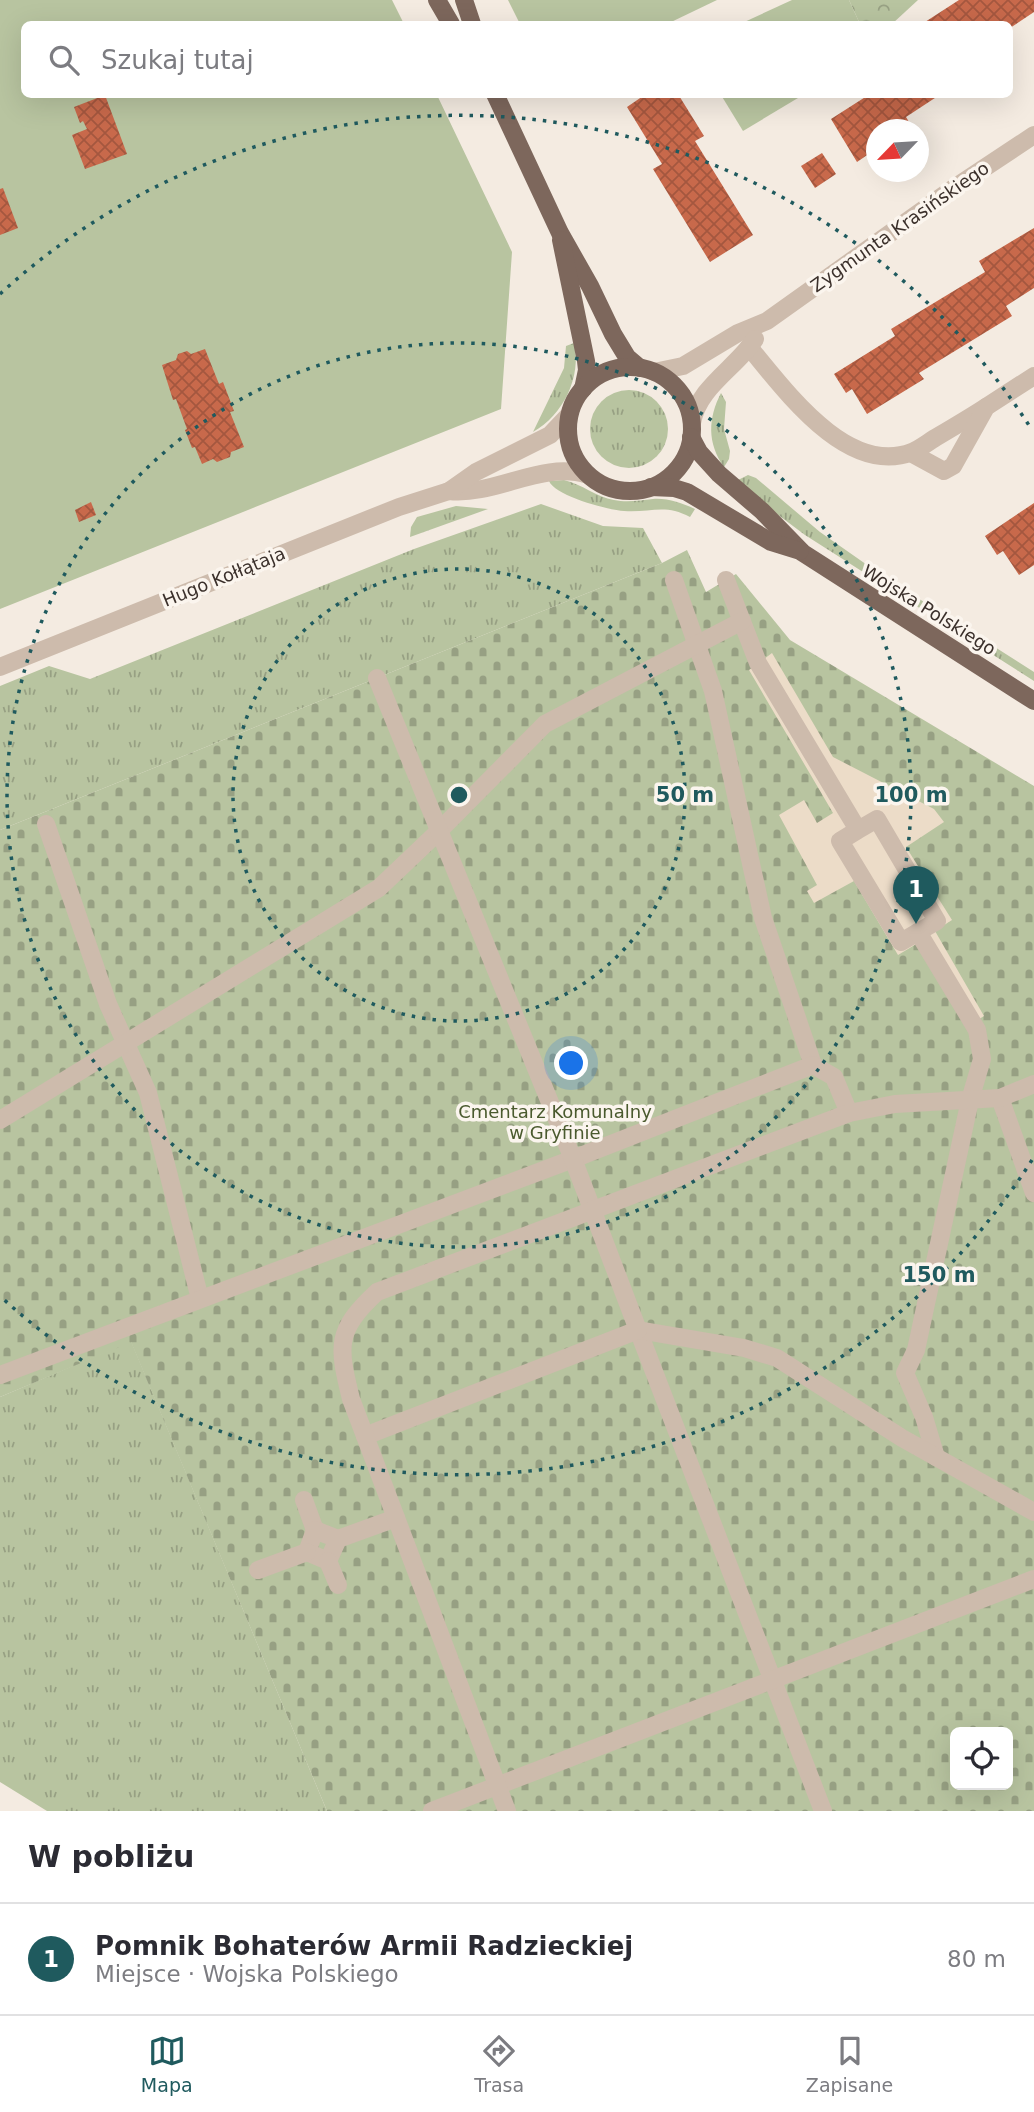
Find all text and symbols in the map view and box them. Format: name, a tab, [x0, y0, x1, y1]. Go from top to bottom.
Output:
search box	[21, 21, 1013, 98]
icon: search	[45, 41, 83, 79]
text: Szukaj tutaj	[101, 45, 254, 75]
north arrow	[866, 119, 929, 182]
street label: Zygmunta Krasińskiego	[806, 157, 993, 296]
street label: Hugo Kołłątaja	[159, 542, 288, 611]
street label: Wojska Polskiego	[859, 560, 1000, 659]
centre of rings	[447, 783, 471, 807]
text: 50 m	[656, 783, 714, 807]
text: 100 m	[874, 783, 948, 807]
pin: 1	[893, 866, 939, 924]
your location	[554, 1046, 588, 1080]
park label: Cmentarz Komunalny w Gryfinie	[458, 1101, 652, 1143]
text: 150 m	[902, 1263, 976, 1287]
map controls	[950, 1727, 1013, 1790]
button: locate	[950, 1727, 1013, 1790]
text: W pobliżu	[28, 1839, 194, 1874]
text: Pomnik Bohaterów Armii Radzieckiej	[95, 1931, 633, 1961]
text: 1	[43, 1946, 59, 1972]
text: 80 m	[947, 1946, 1006, 1972]
text: Miejsce · Wojska Polskiego	[95, 1961, 399, 1987]
tab: Mapa	[141, 2032, 193, 2096]
tab: Trasa	[474, 2032, 524, 2096]
tab: Zapisane	[806, 2032, 893, 2096]

